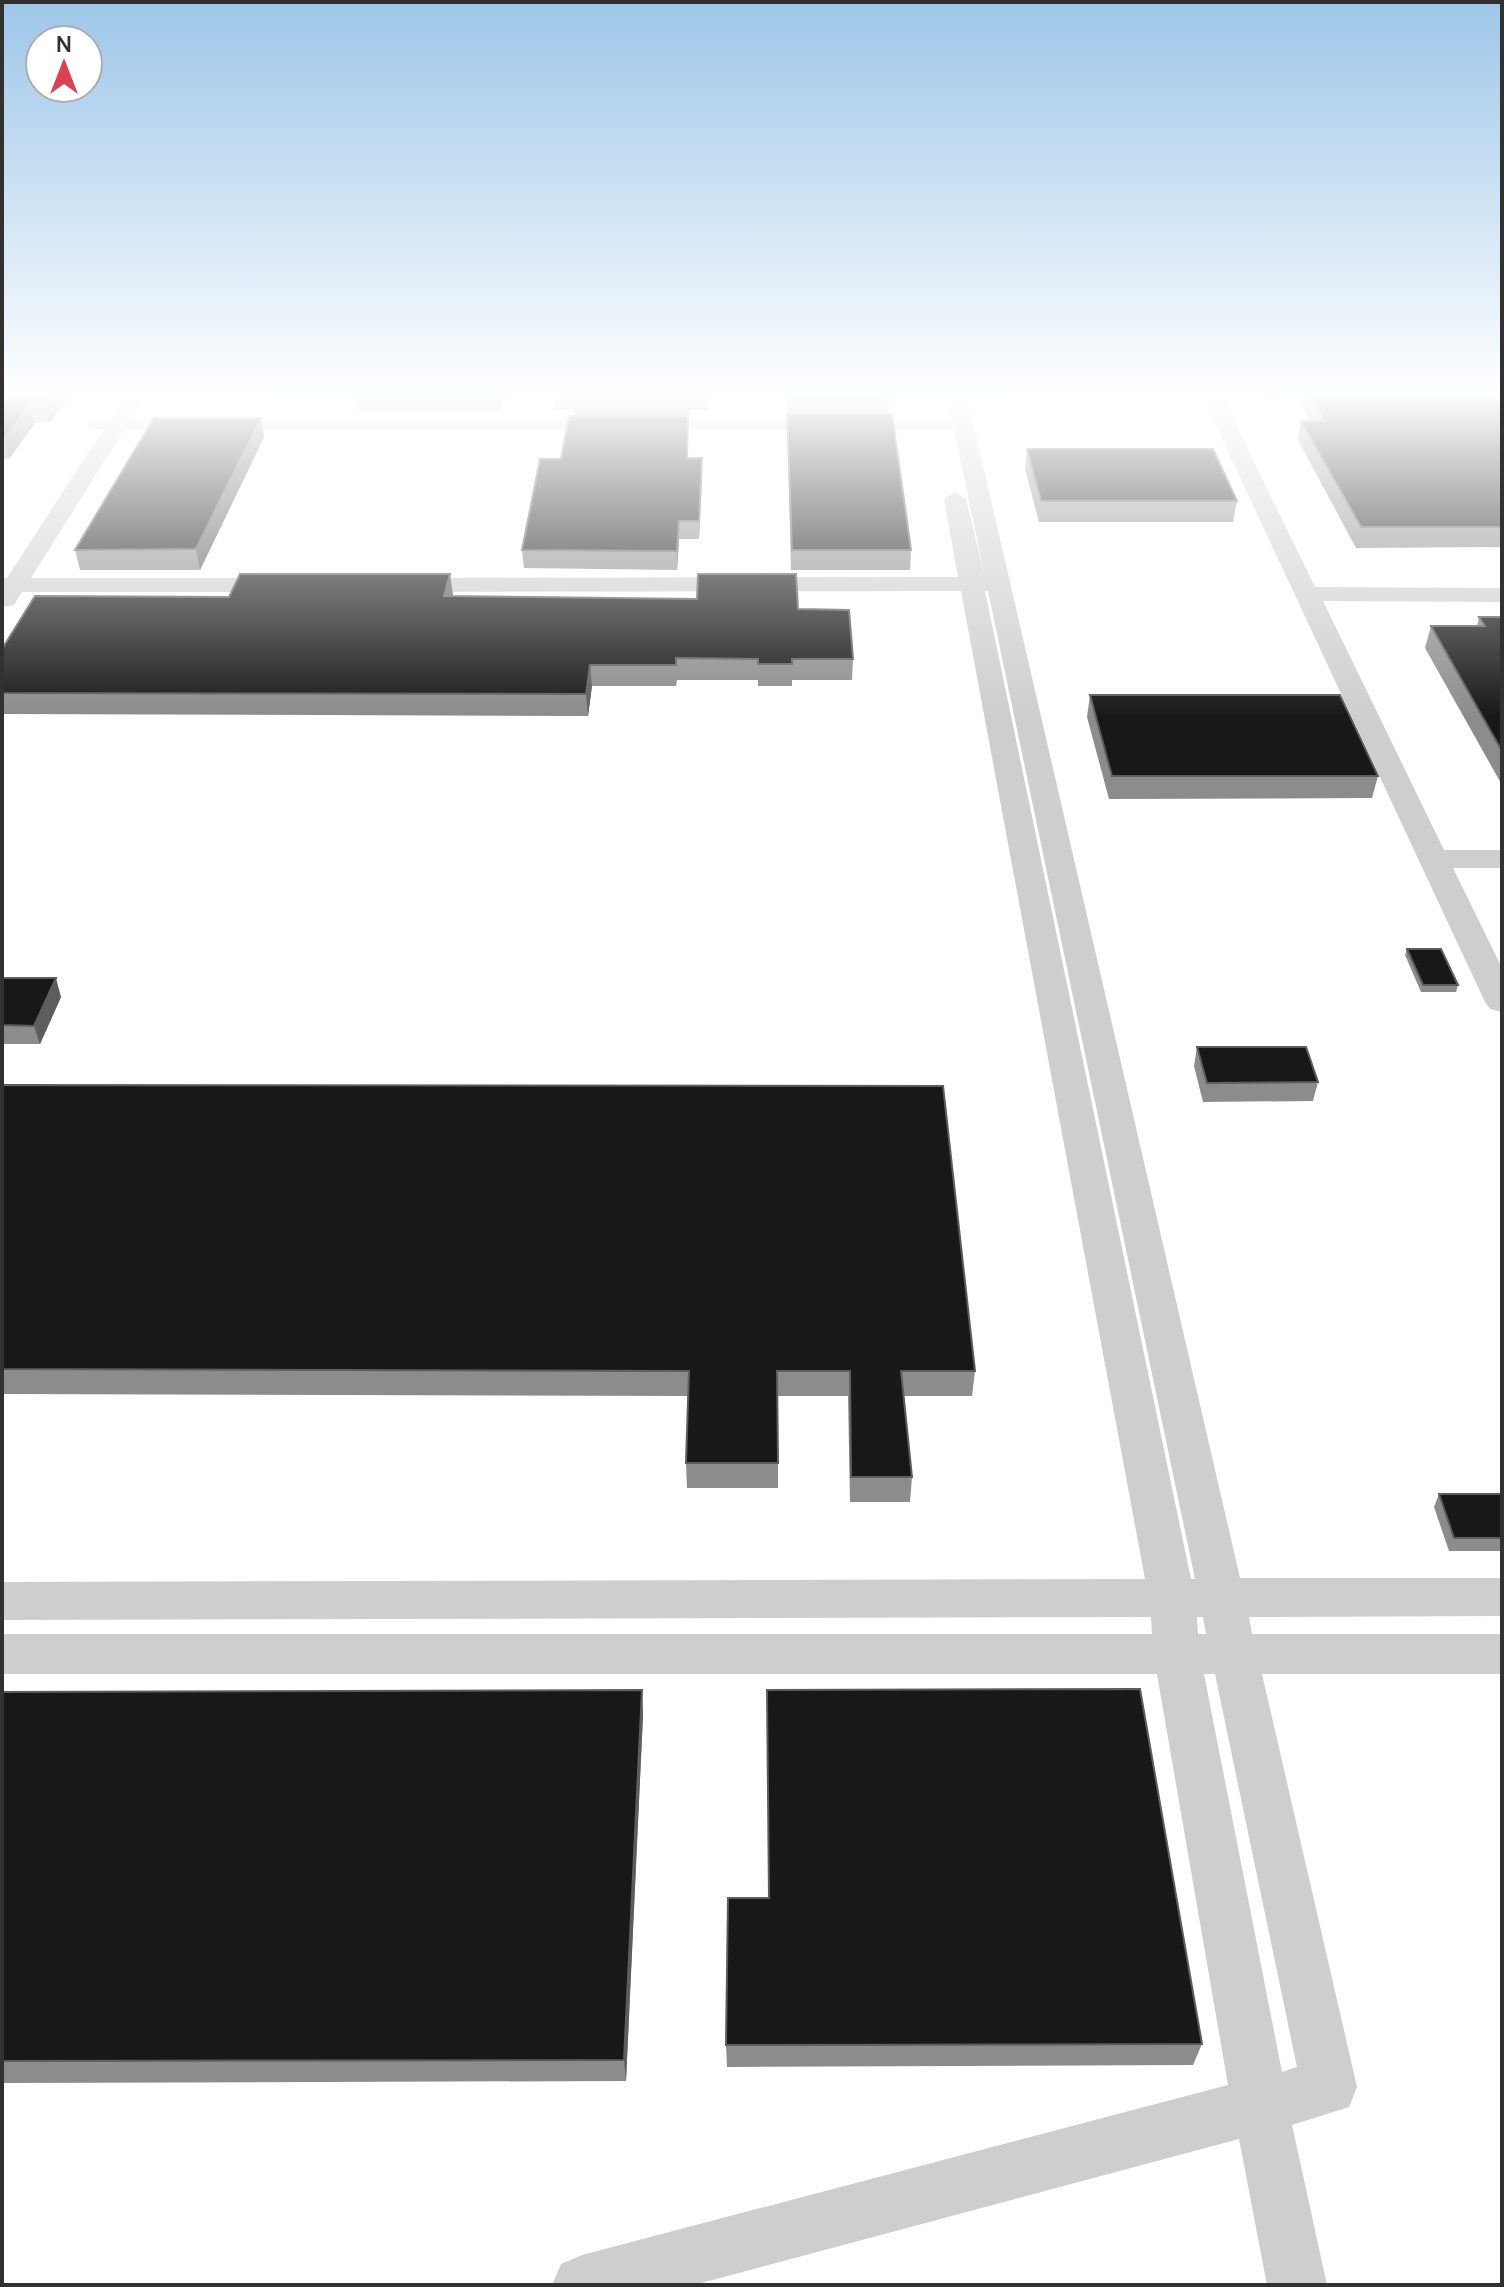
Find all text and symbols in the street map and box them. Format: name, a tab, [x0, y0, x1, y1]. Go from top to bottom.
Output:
north arrow	[24, 24, 104, 104]
text: N	[56, 29, 72, 59]

